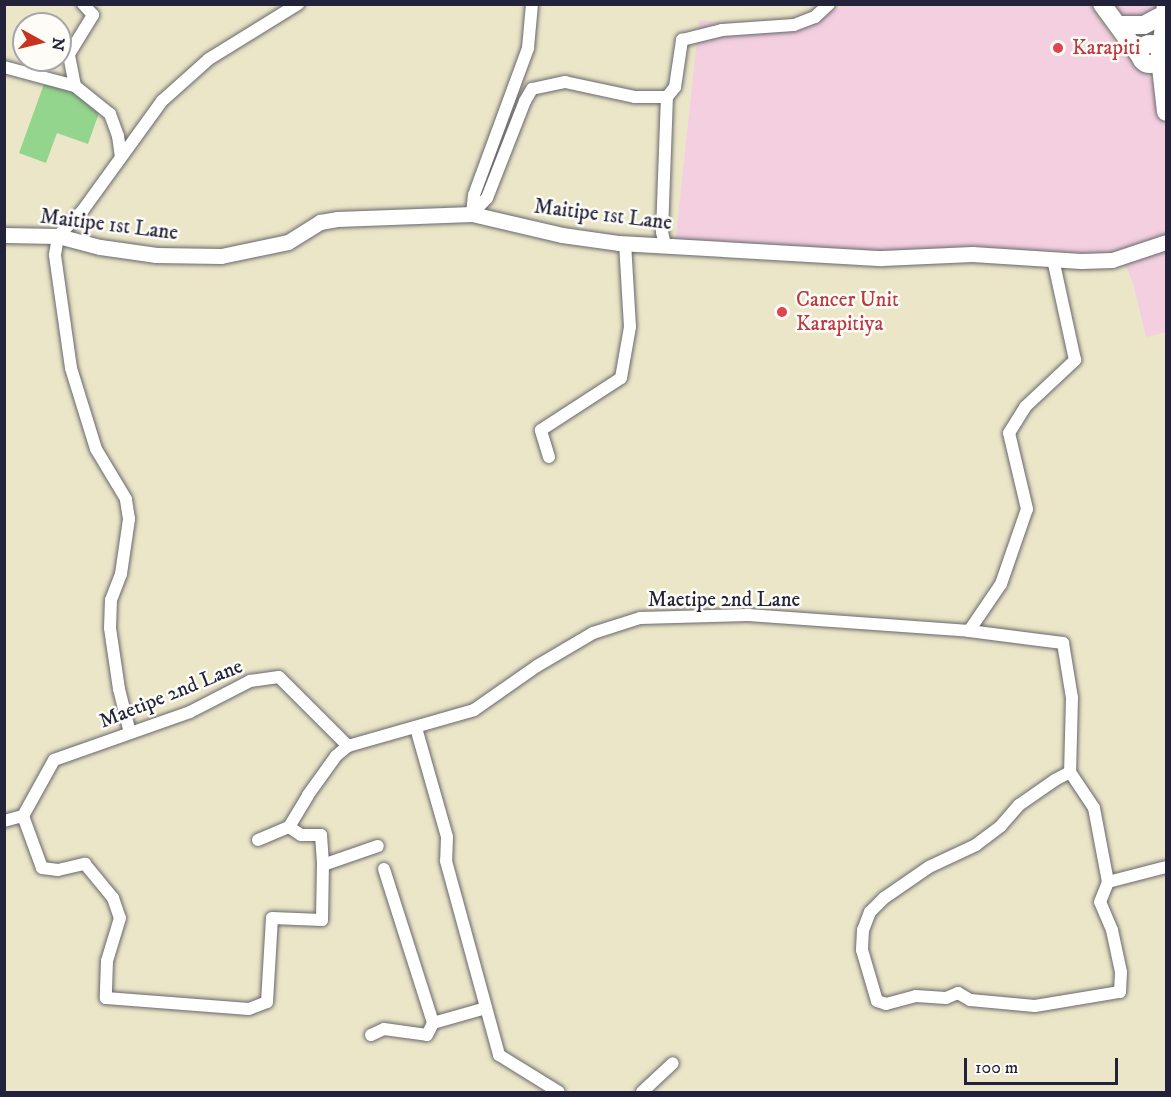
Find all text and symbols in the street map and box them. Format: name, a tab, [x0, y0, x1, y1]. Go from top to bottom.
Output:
north arrow	[12, 12, 72, 72]
place label: Karapiti	[1072, 35, 1140, 61]
text: N	[47, 36, 69, 52]
marker: Karapiti	[1049, 39, 1067, 57]
street label: Maitipe 1st Lane	[533, 194, 673, 236]
street label: Maitipe 1st Lane	[39, 204, 179, 246]
place label: Cancer Unit Karapitiya	[796, 287, 899, 337]
marker: Cancer Unit Karapitiya	[773, 303, 791, 321]
street label: Maetipe 2nd Lane	[648, 587, 800, 613]
street label: Maetipe 2nd Lane	[96, 654, 246, 734]
scale bar	[967, 1046, 1122, 1084]
text: 100 m	[975, 1057, 1018, 1079]

